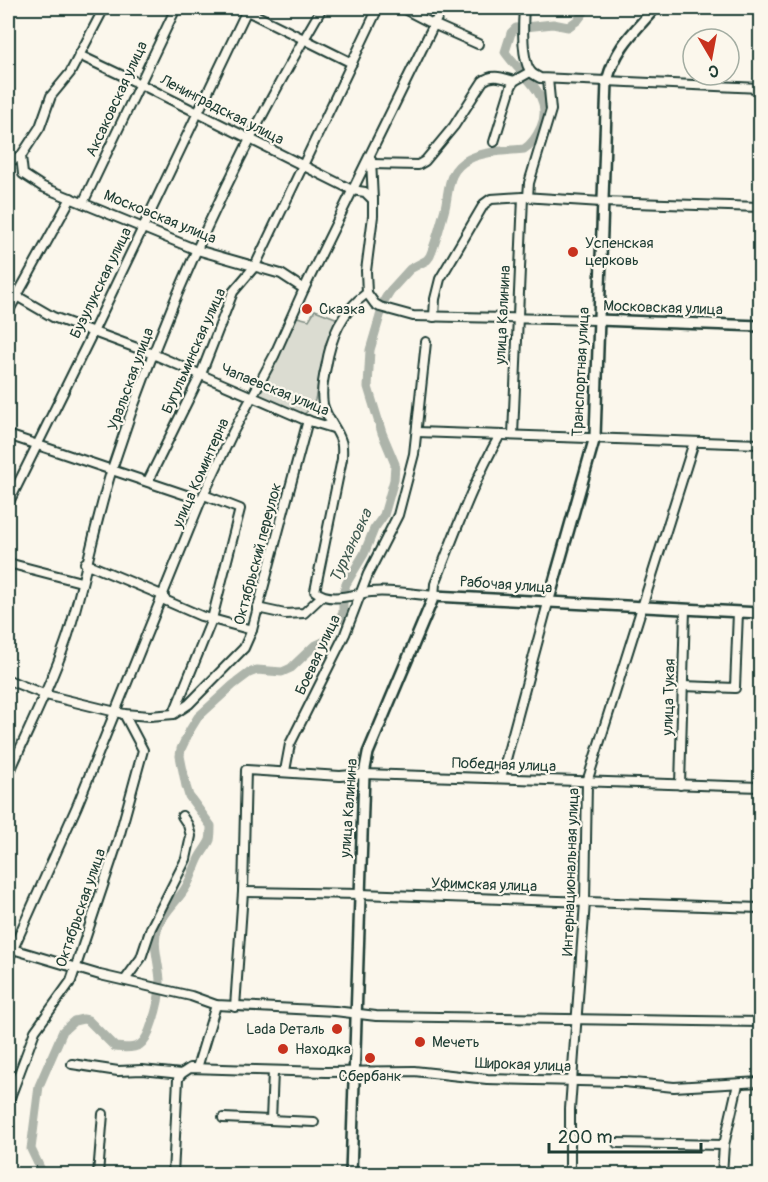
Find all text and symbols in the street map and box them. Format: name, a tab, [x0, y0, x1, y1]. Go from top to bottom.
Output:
north arrow	[681, 27, 741, 87]
street label: Аксаковская улица	[82, 38, 152, 160]
text: С	[707, 60, 720, 82]
street label: Ленинградская улица	[156, 70, 287, 149]
street label: Московская улица	[101, 186, 219, 248]
street label: Бузулукская улица	[66, 224, 136, 342]
place label: Успенская церковь	[585, 234, 654, 270]
marker: Успенская церковь	[566, 245, 580, 259]
street label: улица Калинина	[491, 265, 515, 366]
street label: Бугульминская улица	[158, 285, 230, 417]
street label: Московская улица	[603, 296, 723, 320]
place label: Сказка	[319, 300, 365, 319]
marker: Сказка	[300, 302, 314, 316]
street label: Транспортная улица	[568, 307, 594, 437]
street label: Уральская улица	[104, 325, 158, 433]
street label: Чапаевская улица	[218, 360, 332, 420]
street label: улица Коминтерна	[168, 415, 234, 532]
street label: Октябрьский переулок	[230, 481, 286, 627]
water label: Турхановка	[325, 505, 377, 586]
street label: Рабочая улица	[459, 572, 553, 598]
street label: Боевая улица	[291, 612, 345, 698]
street label: улица Тукая	[658, 658, 680, 737]
street label: Победная улица	[452, 754, 556, 776]
street label: улица Калинина	[336, 758, 362, 859]
street label: Интернациональная улица	[559, 787, 583, 956]
street label: Октябрьская улица	[52, 846, 110, 970]
street label: Уфимская улица	[431, 874, 537, 896]
place label: Lada Dеталь	[246, 1020, 325, 1039]
marker: Lada Dеталь	[330, 1022, 344, 1036]
place label: Мечеть	[432, 1033, 480, 1052]
marker: Мечеть	[413, 1035, 427, 1049]
place label: Находка	[295, 1040, 351, 1059]
marker: Находка	[276, 1042, 290, 1056]
marker: Сбербанк	[363, 1051, 377, 1065]
street label: Широкая улица	[474, 1054, 572, 1076]
place label: Сбербанк	[338, 1067, 402, 1086]
scale bar	[549, 1116, 700, 1154]
text: 200 m	[558, 1126, 613, 1149]

